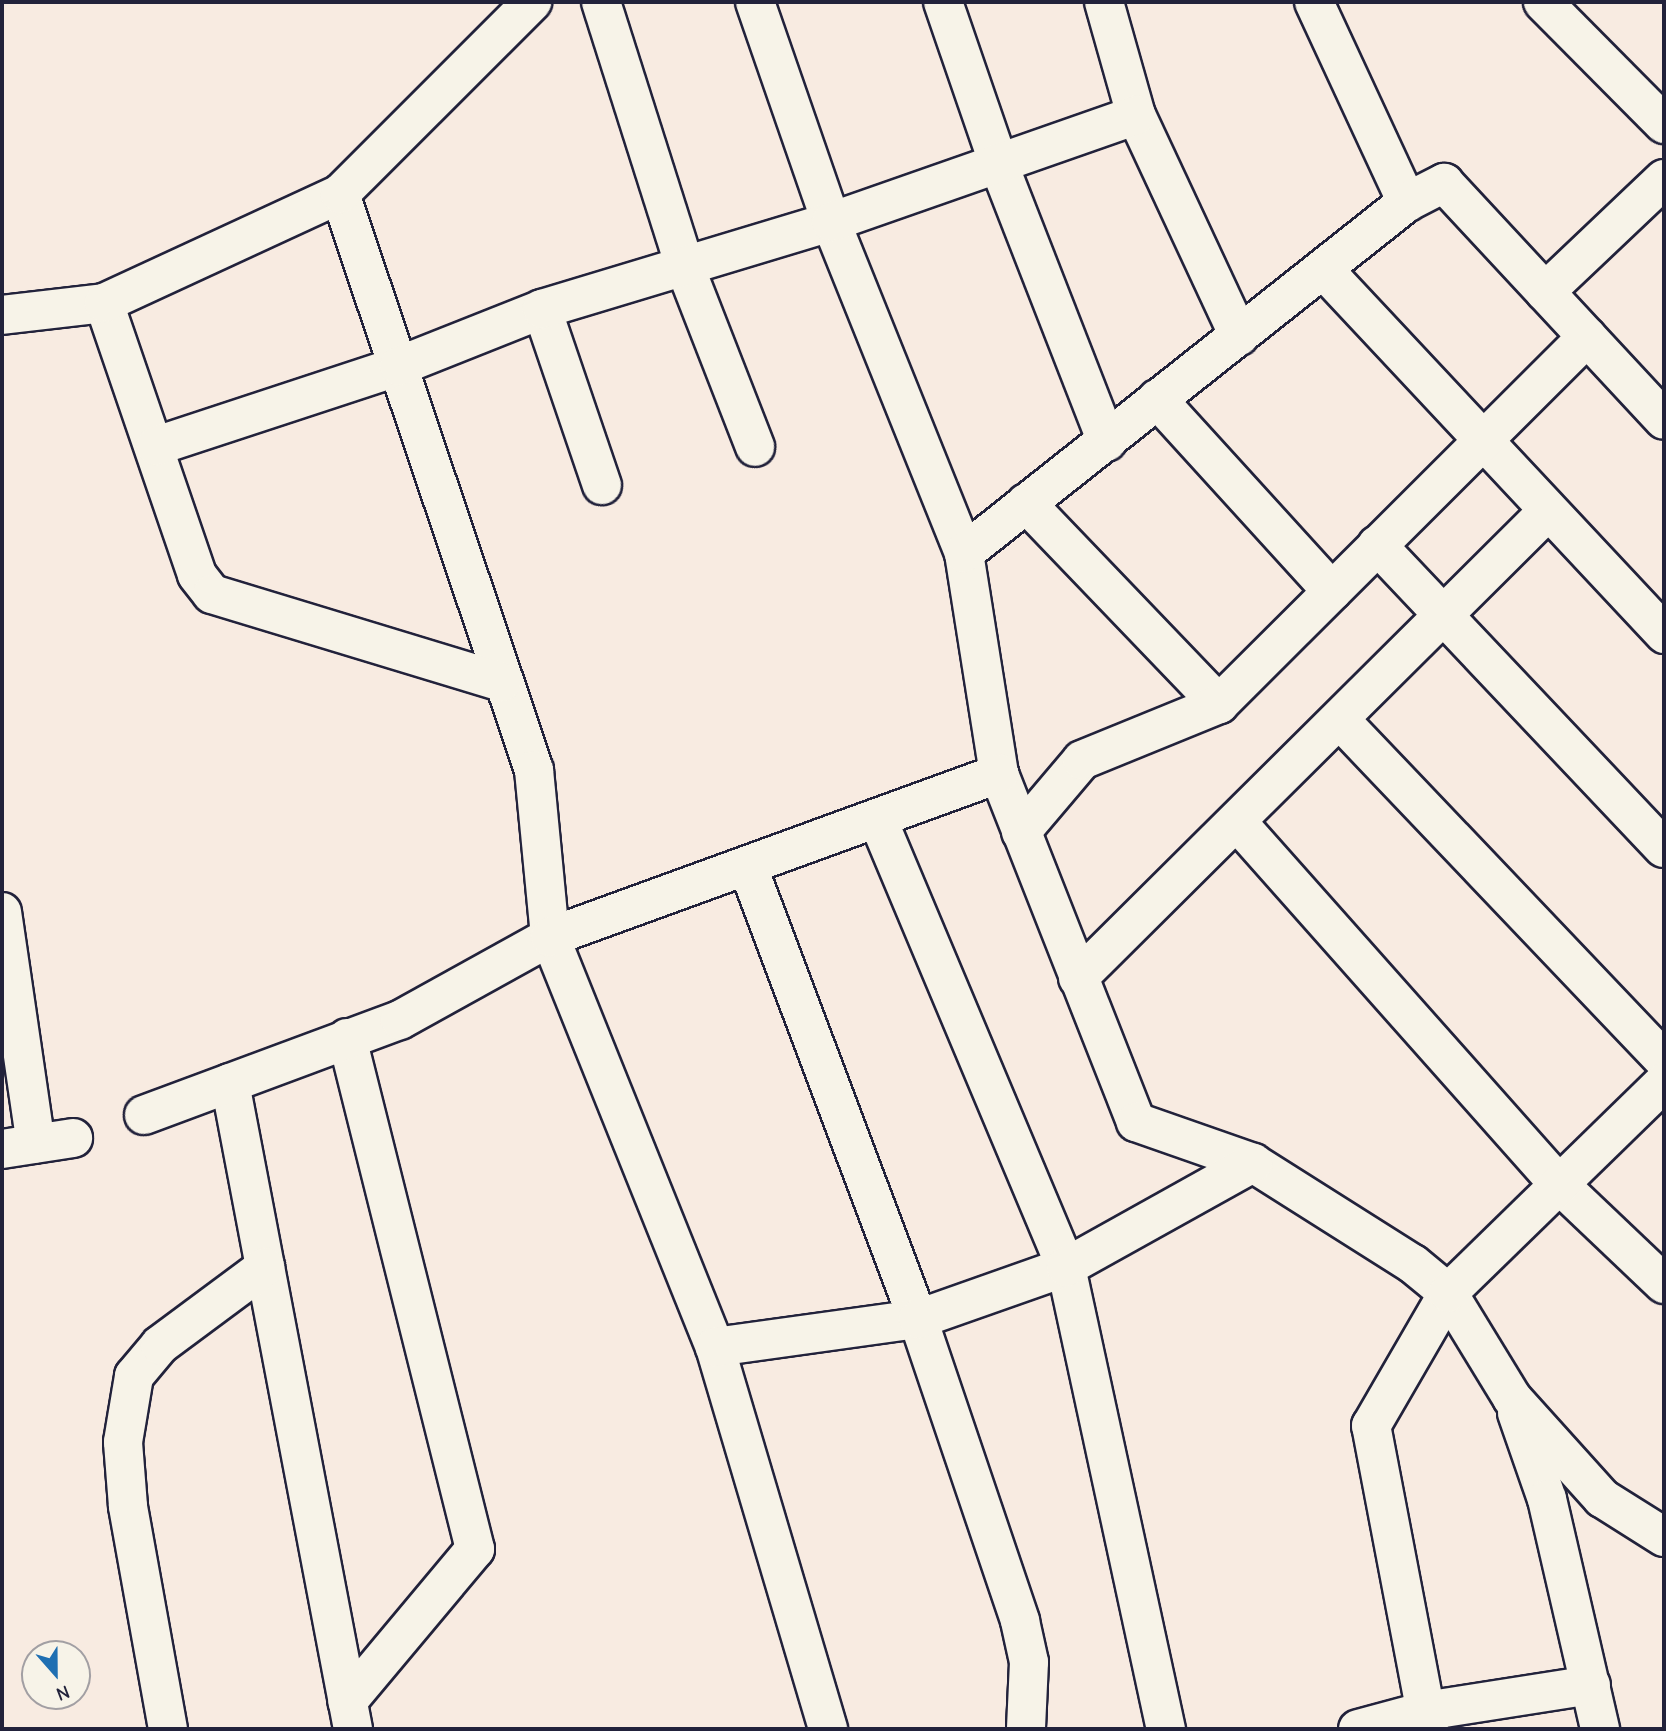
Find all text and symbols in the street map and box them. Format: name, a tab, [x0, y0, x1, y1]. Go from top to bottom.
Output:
north arrow	[21, 1640, 91, 1710]
text: N	[53, 1680, 73, 1705]

